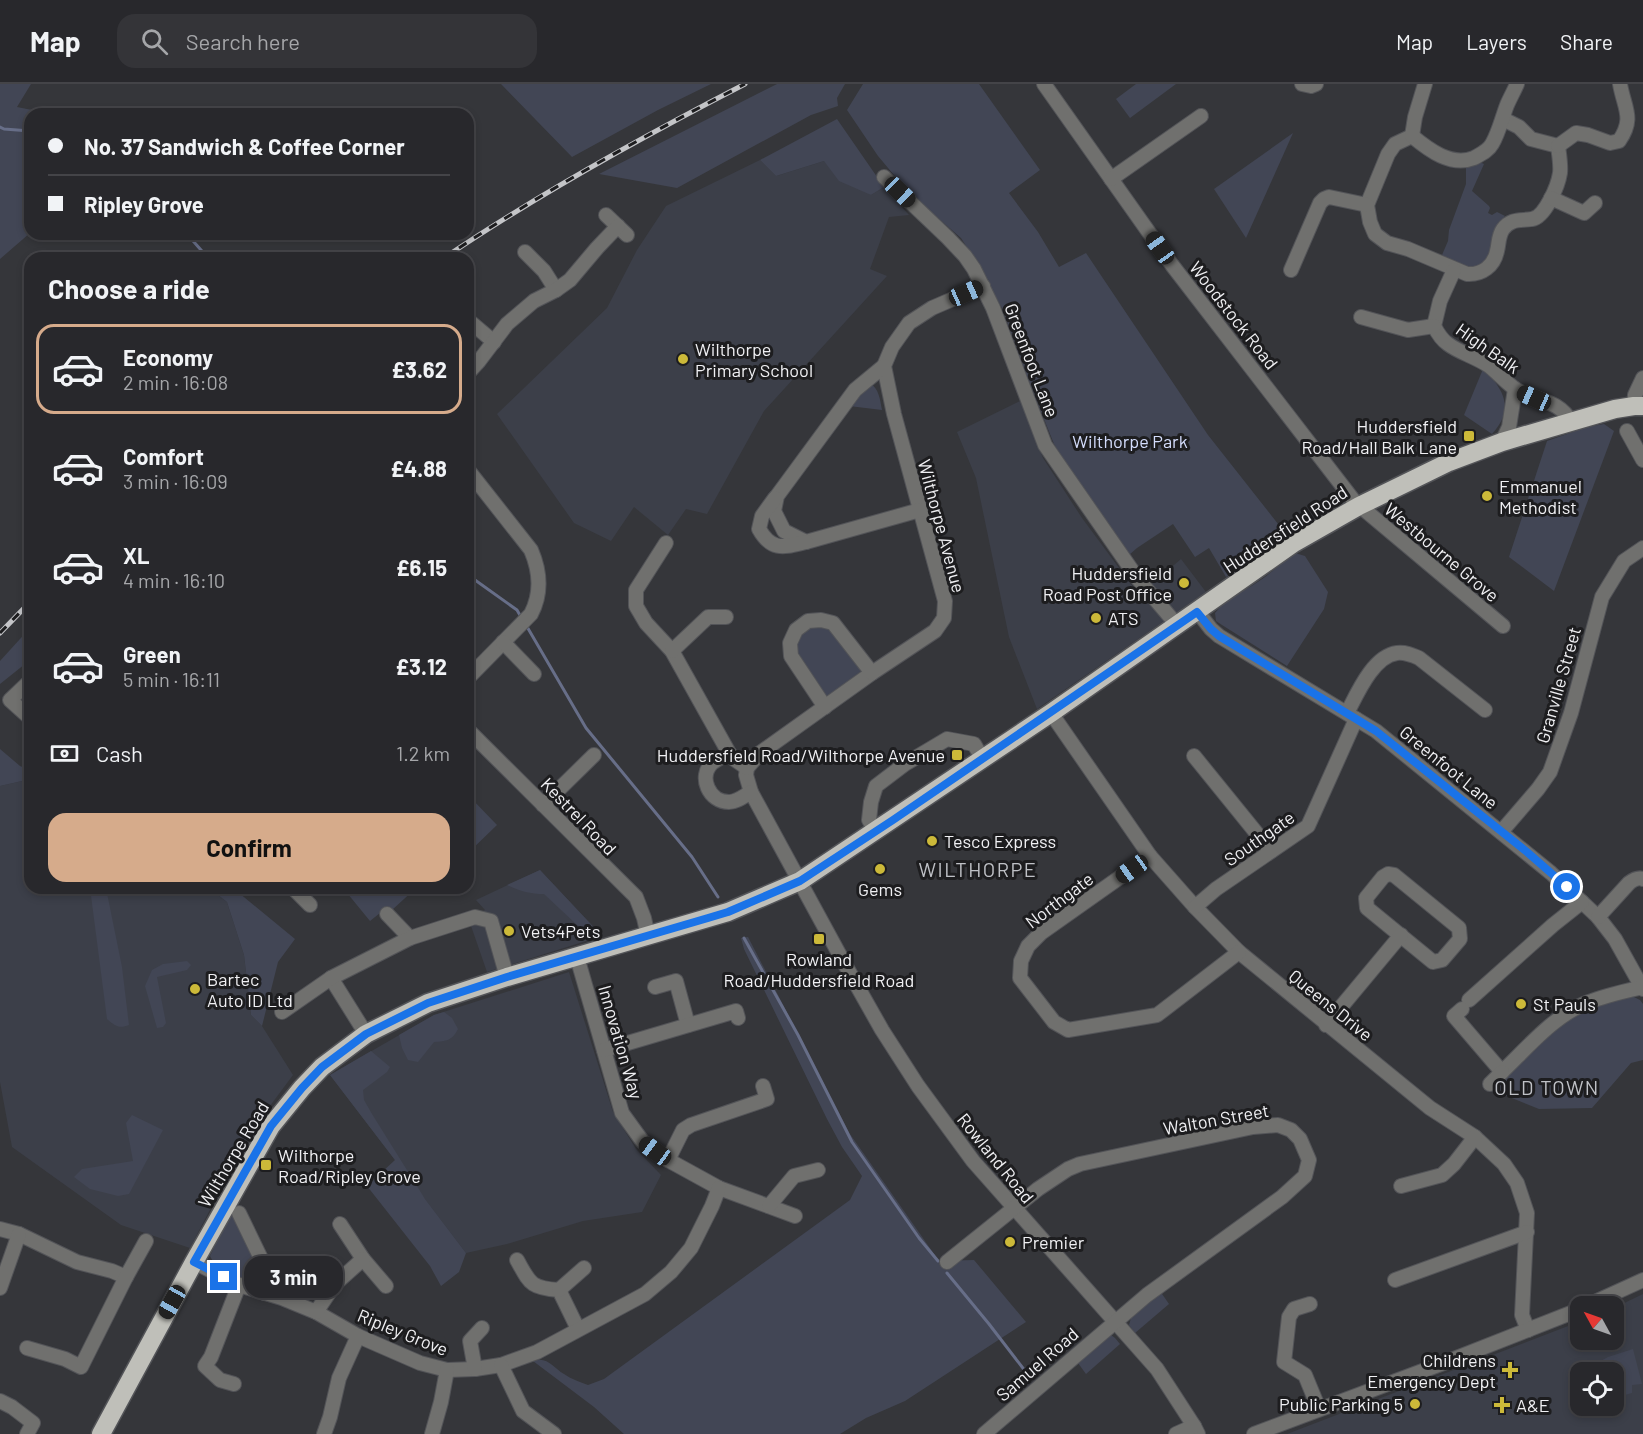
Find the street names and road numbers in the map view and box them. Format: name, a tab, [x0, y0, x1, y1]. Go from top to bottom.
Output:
street label: Woodstock Road	[1185, 257, 1283, 373]
street label: Greenfoot Lane	[1000, 300, 1064, 420]
street label: High Balk	[1452, 318, 1524, 378]
street label: Wilthorpe Avenue	[914, 457, 970, 595]
street label: Huddersfield Road	[1219, 481, 1351, 577]
street label: Westbourne Grove	[1380, 498, 1504, 606]
street label: Granville Street	[1531, 624, 1585, 746]
street label: Greenfoot Lane	[1395, 721, 1503, 813]
street label: Kestrel Road	[537, 773, 621, 859]
street label: Southgate	[1220, 806, 1298, 870]
street label: Northgate	[1021, 867, 1097, 933]
street label: Queens Drive	[1285, 965, 1377, 1045]
street label: Innovation Way	[594, 983, 648, 1101]
street label: Wilthorpe Road	[193, 1097, 273, 1211]
street label: Walton Street	[1161, 1099, 1271, 1139]
street label: Rowland Road	[953, 1109, 1039, 1207]
street label: Ripley Grove	[354, 1304, 452, 1360]
street label: Samuel Road	[992, 1322, 1082, 1406]

